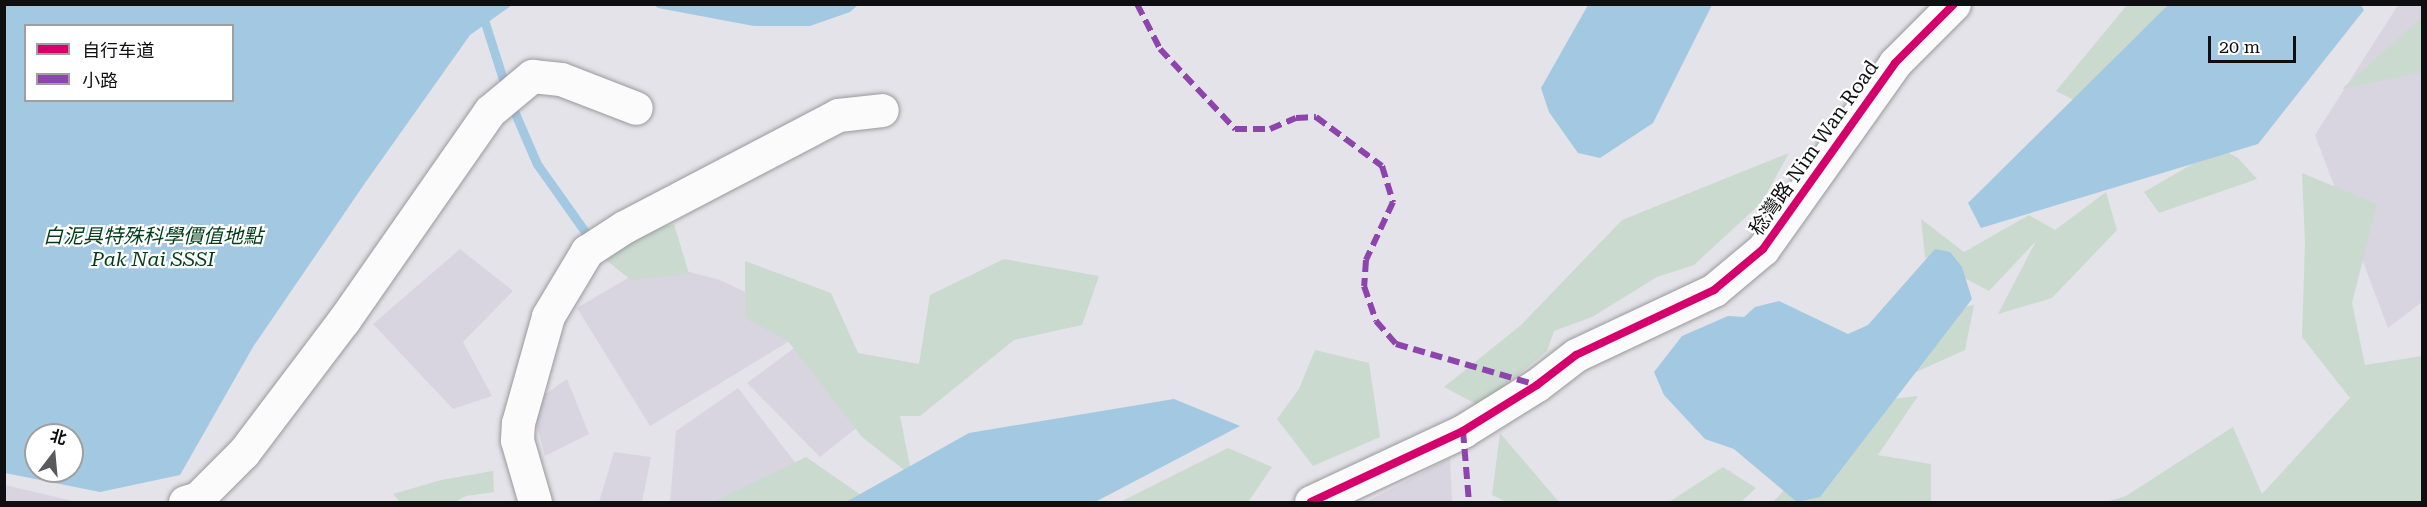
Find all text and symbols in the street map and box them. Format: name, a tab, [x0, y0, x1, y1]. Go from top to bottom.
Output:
legend	[24, 24, 234, 102]
scale bar	[2211, 24, 2300, 62]
text: 20 m	[2219, 36, 2260, 57]
text: 自行车道	[82, 40, 154, 61]
street label: 稔灣路 Nim Wan Road	[1744, 56, 1884, 240]
text: 小路	[82, 70, 118, 91]
park label: 白泥具特殊科學價值地點 Pak Nai SSSI	[43, 224, 263, 271]
north arrow	[24, 423, 84, 483]
text: 北	[48, 426, 69, 448]

